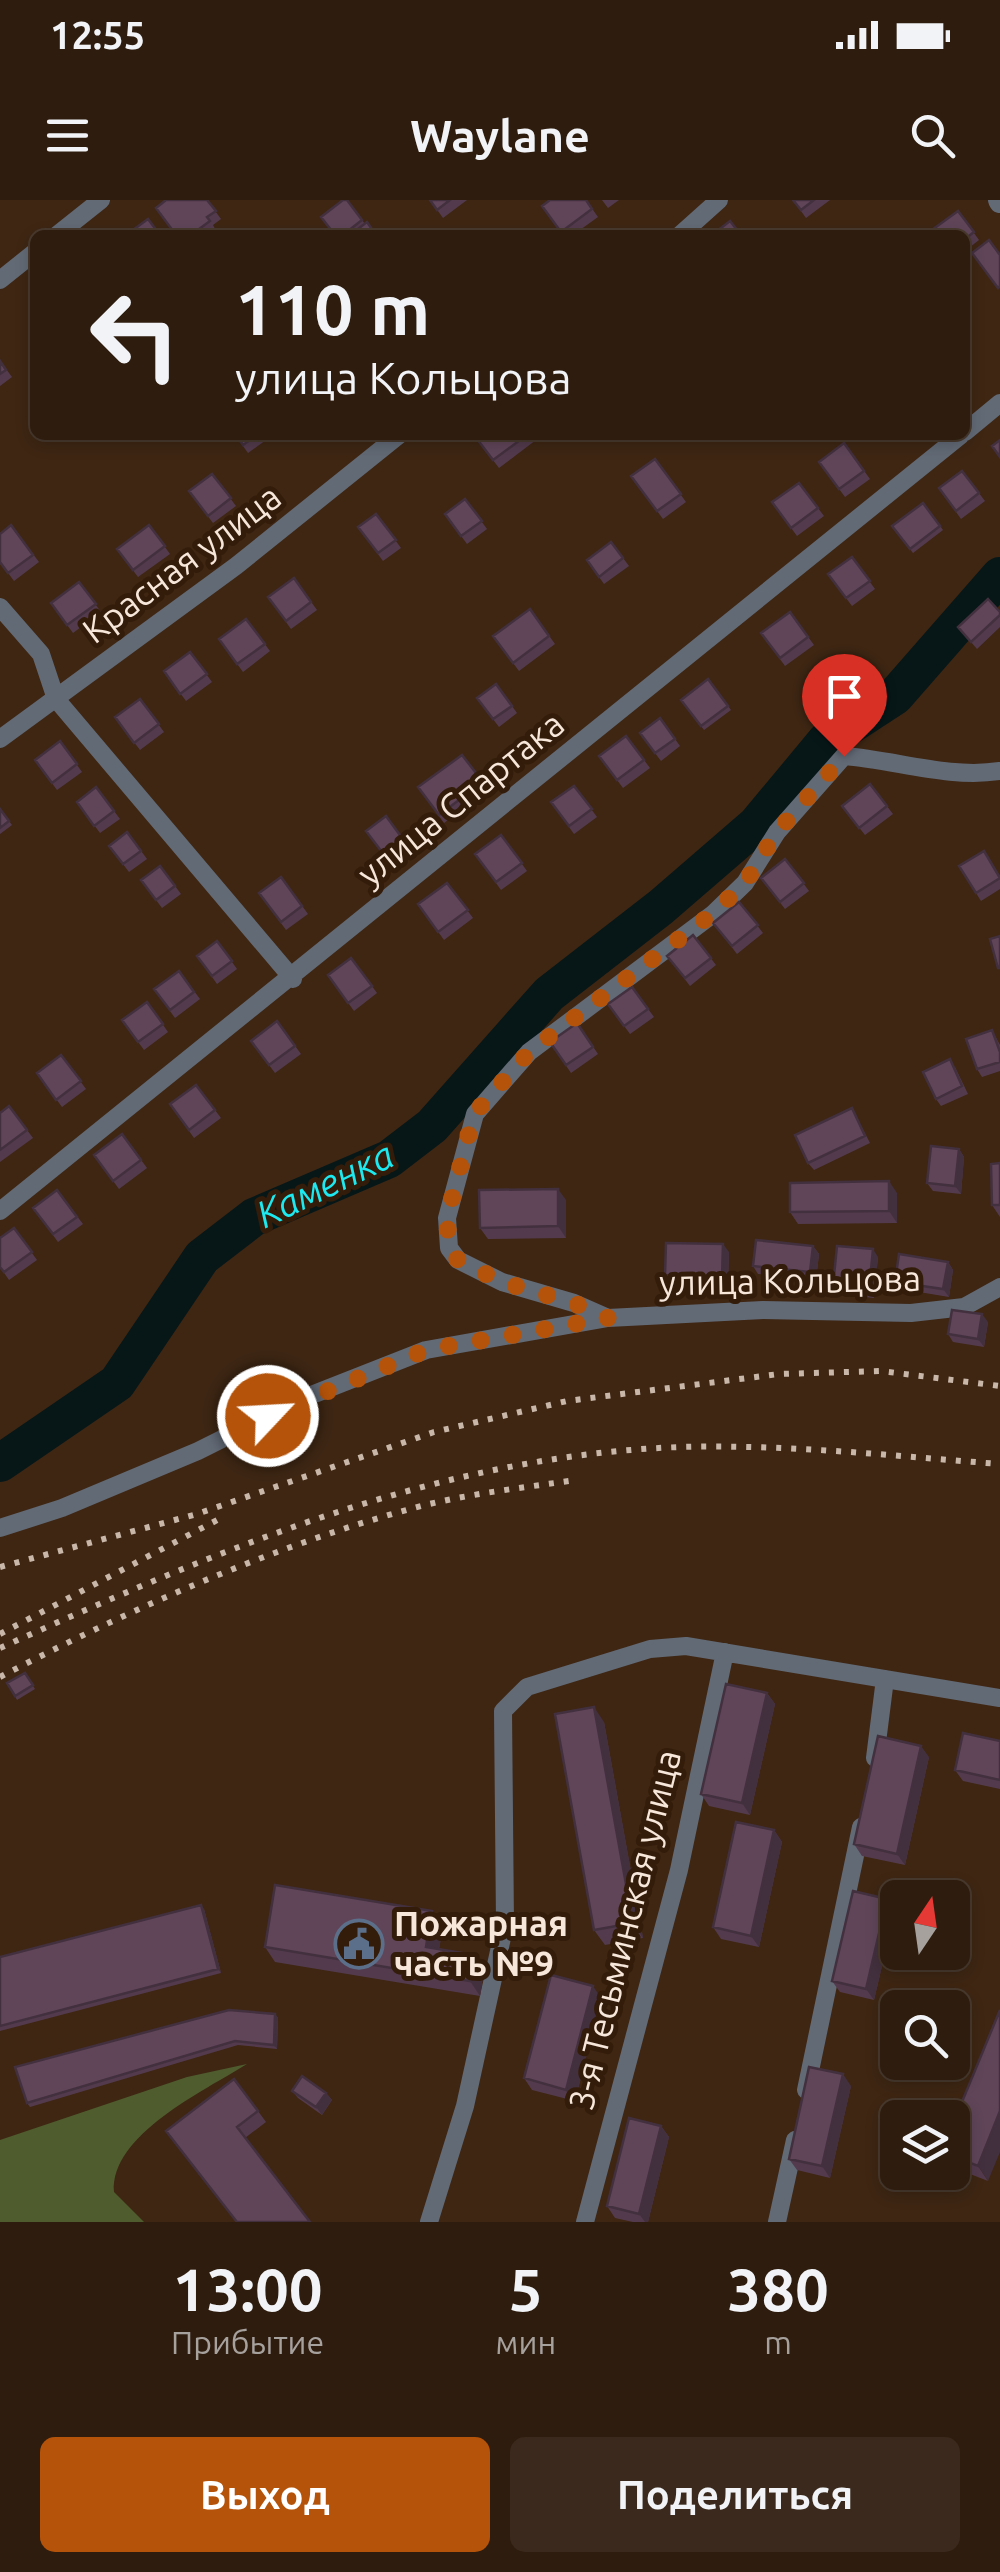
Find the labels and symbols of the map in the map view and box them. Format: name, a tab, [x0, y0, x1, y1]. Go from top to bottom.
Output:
street label: Красная улица	[75, 476, 288, 651]
pin	[802, 654, 887, 757]
street label: улица Спартака	[349, 703, 571, 893]
water label: Каменка	[249, 1133, 400, 1235]
street label: улица Кольцова	[659, 1258, 921, 1302]
position arrow	[216, 1364, 320, 1468]
street label: 3-я Тесьминская улица	[560, 1745, 688, 2114]
north arrow	[880, 1880, 970, 1970]
place label: Пожарная часть №9	[394, 1903, 568, 1983]
public building icon: Пожарная часть №9	[333, 1918, 385, 1970]

